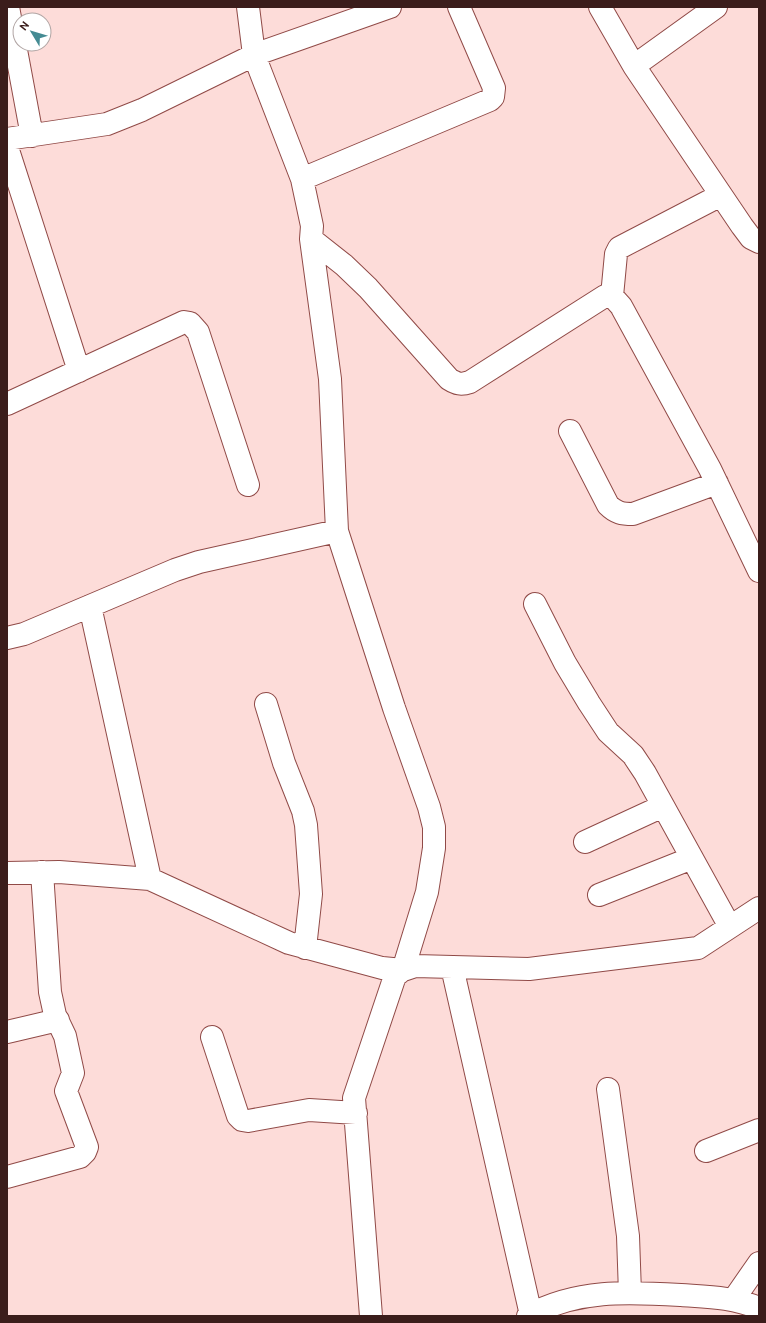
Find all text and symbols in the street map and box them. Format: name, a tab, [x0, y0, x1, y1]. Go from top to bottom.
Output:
north arrow	[12, 12, 52, 52]
text: N	[17, 19, 31, 33]

